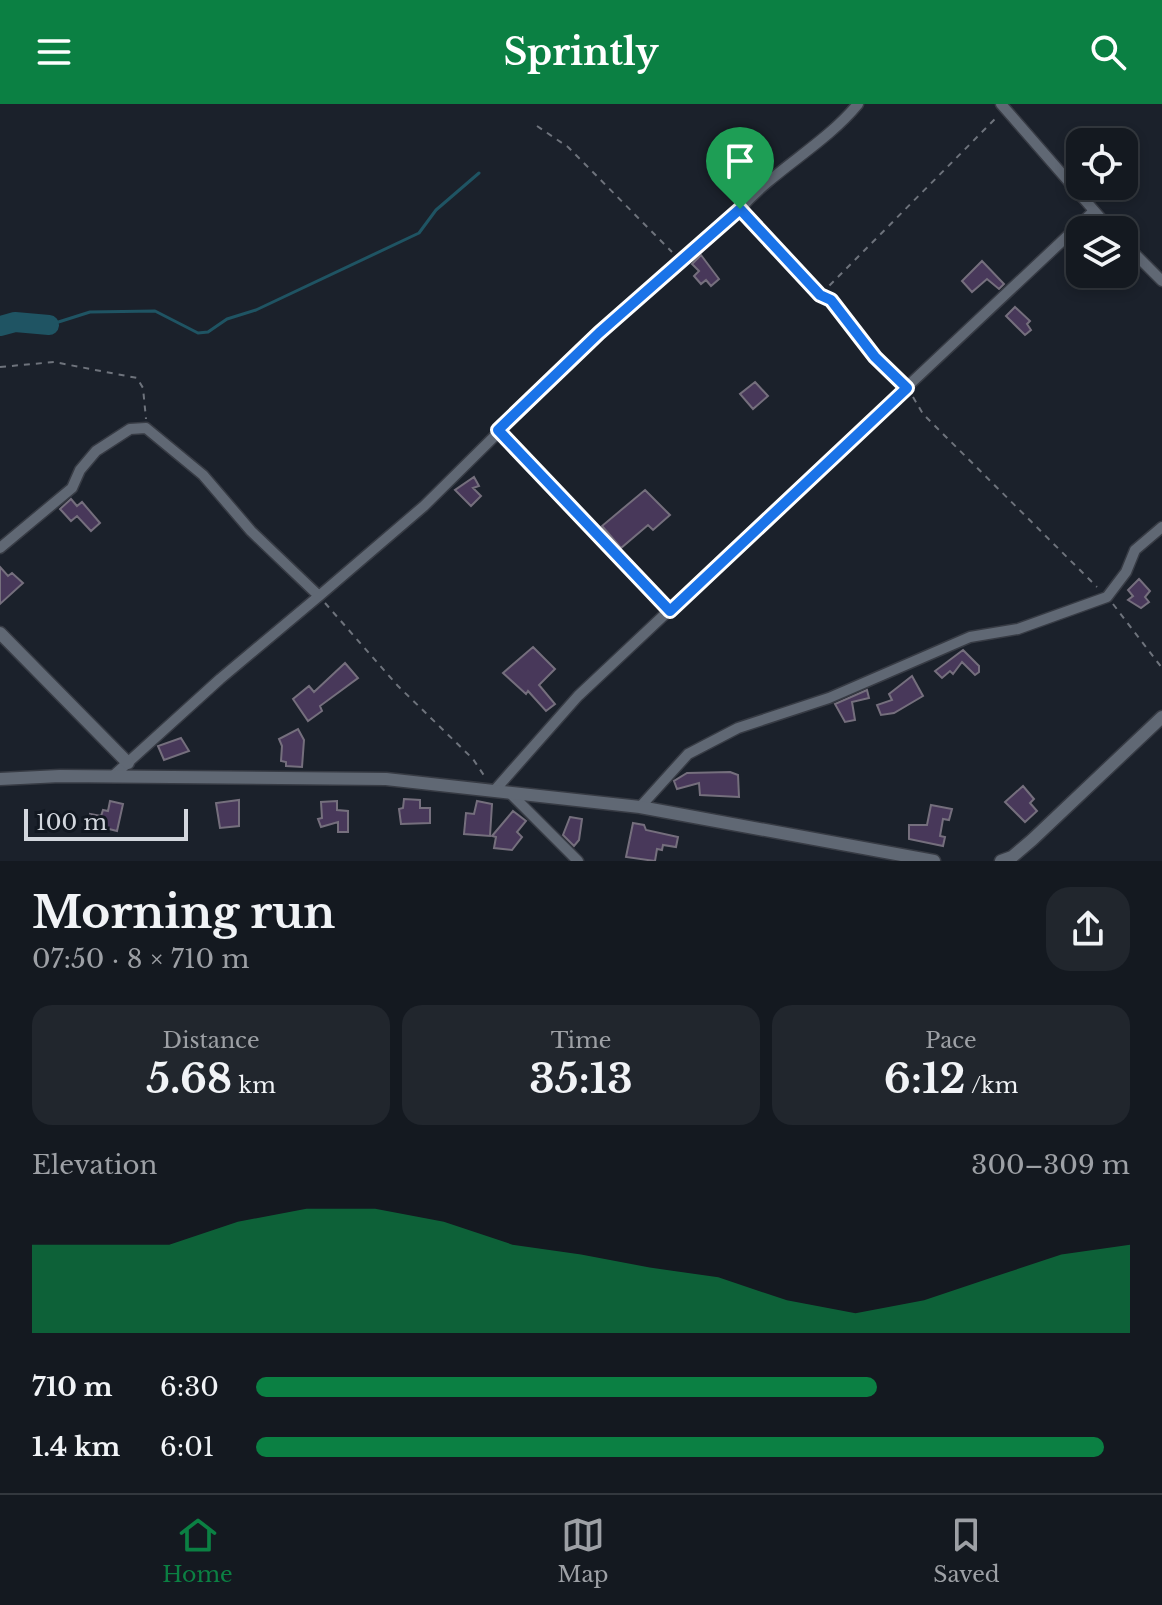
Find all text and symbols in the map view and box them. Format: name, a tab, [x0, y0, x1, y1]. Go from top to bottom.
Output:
icon: menu	[32, 30, 76, 74]
text: Sprintly	[503, 30, 659, 75]
icon: search	[1086, 30, 1130, 74]
pin	[706, 127, 774, 209]
map controls	[1066, 128, 1138, 288]
button: locate	[1066, 128, 1138, 200]
icon: arrive	[718, 139, 762, 183]
button: layers	[1066, 216, 1138, 288]
scale bar	[24, 805, 188, 841]
text: 100 m	[36, 809, 107, 836]
text: Morning run	[32, 885, 335, 940]
button: share	[1046, 887, 1130, 971]
text: 07:50 · 8 × 710 m	[32, 943, 249, 975]
text: Distance	[163, 1027, 260, 1054]
text: Time	[551, 1027, 611, 1054]
text: Pace	[925, 1027, 977, 1054]
text: 5.68	[146, 1054, 232, 1104]
text: 35:13	[529, 1054, 633, 1104]
text: 6:12	[884, 1054, 966, 1104]
text: km	[232, 1072, 276, 1099]
text: /km	[966, 1072, 1018, 1099]
text: Elevation	[32, 1149, 158, 1181]
text: 300–309 m	[971, 1149, 1130, 1181]
text: 710 m	[32, 1371, 113, 1403]
text: 6:30	[160, 1371, 219, 1403]
text: 1.4 km	[32, 1431, 120, 1463]
text: 6:01	[160, 1431, 214, 1463]
tab: Home	[162, 1513, 233, 1588]
tab: Map	[557, 1513, 609, 1588]
tab: Saved	[933, 1513, 1000, 1588]

